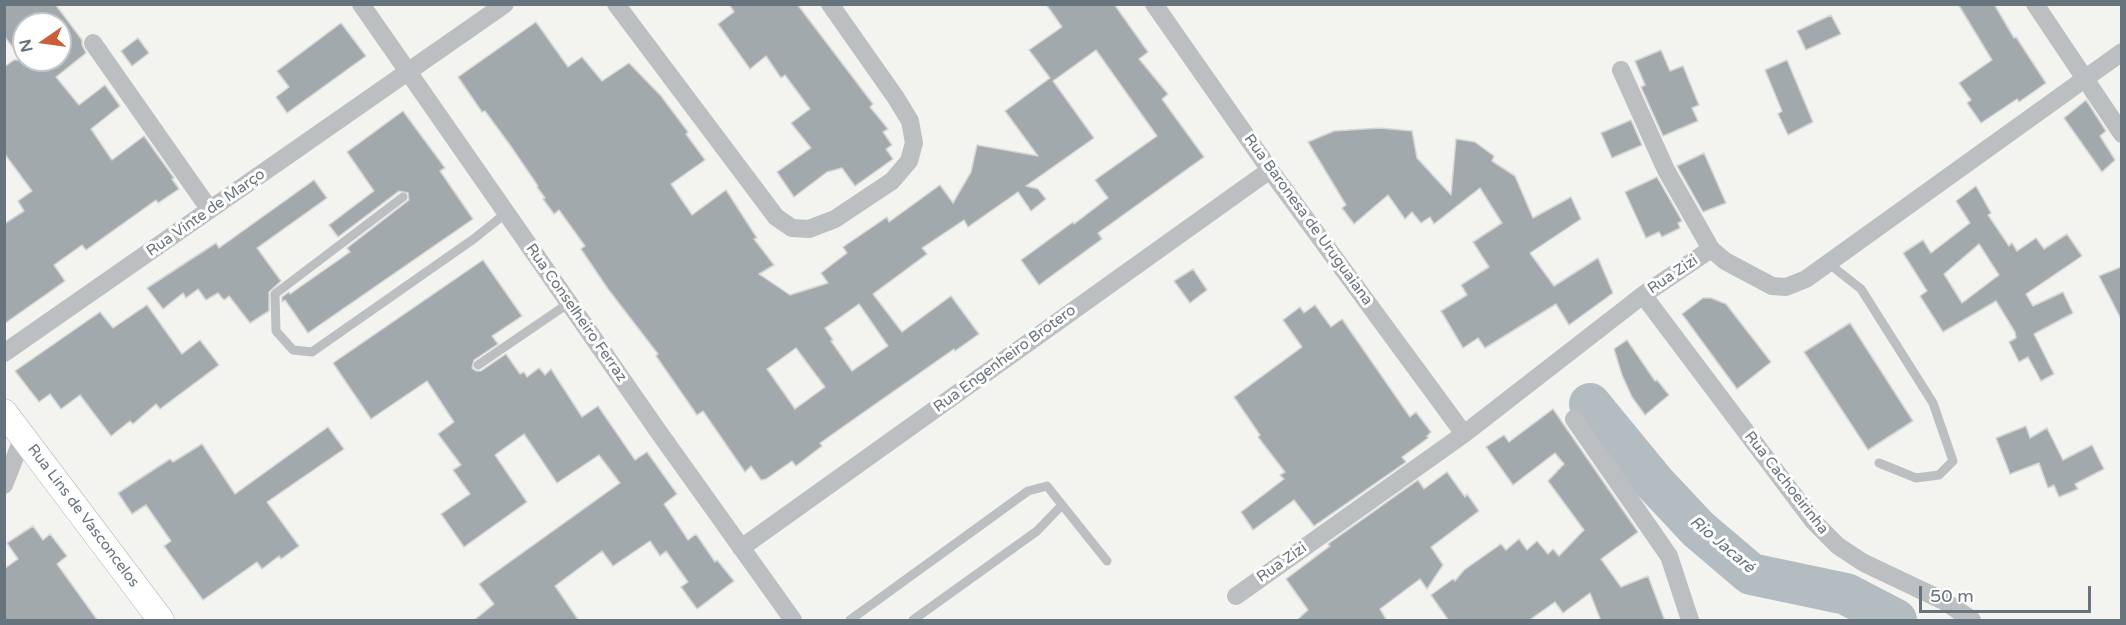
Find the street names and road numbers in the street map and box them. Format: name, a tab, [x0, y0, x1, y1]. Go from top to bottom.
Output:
street label: Rua Baronesa de Uruguaiana	[1240, 131, 1376, 309]
street label: Rua Vinte de Março	[143, 165, 269, 261]
street label: Rua Conselheiro Ferraz	[522, 241, 630, 385]
street label: Rua Zizi	[1644, 252, 1702, 298]
street label: Rua Engenheiro Brotero	[930, 301, 1080, 417]
street label: Rua Cachoeirinha	[1740, 428, 1832, 538]
street label: Rua Lins de Vasconcelos	[23, 441, 143, 591]
street label: Rua Zizi	[1254, 539, 1310, 587]

